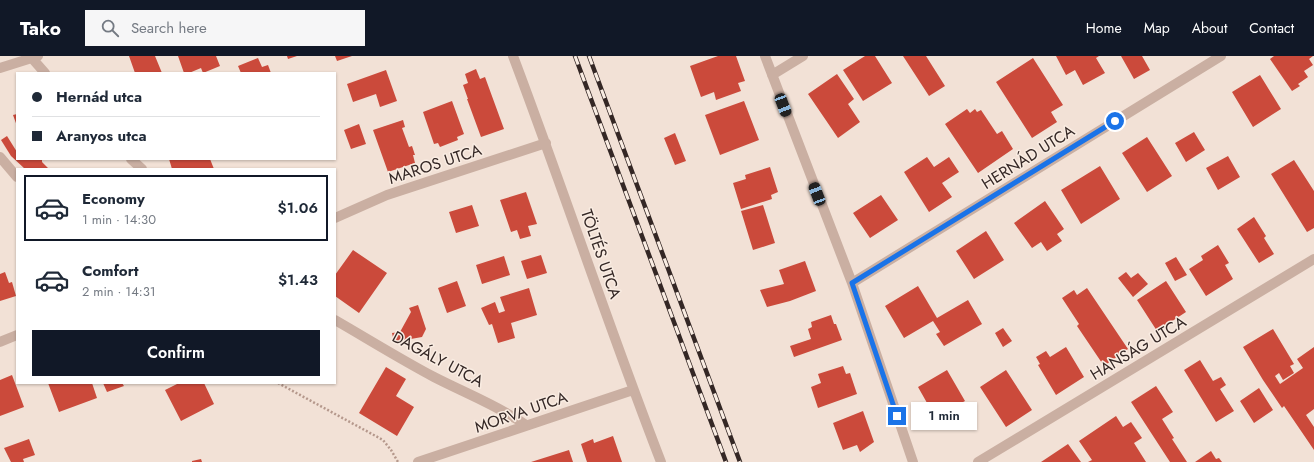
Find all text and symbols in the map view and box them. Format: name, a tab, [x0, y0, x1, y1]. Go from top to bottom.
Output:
search box	[85, 10, 365, 46]
text: Tako	[20, 15, 61, 42]
icon: search	[99, 17, 121, 39]
text: Search here	[131, 17, 207, 39]
text: Home	[1086, 18, 1122, 38]
text: Map	[1144, 18, 1170, 38]
text: About	[1192, 18, 1227, 38]
text: Contact	[1249, 18, 1294, 38]
text: Hernád utca	[56, 86, 142, 108]
car	[773, 92, 793, 118]
route start	[1106, 112, 1124, 130]
street label: HERNÁD UTCA	[977, 119, 1079, 195]
text: Aranyos utca	[56, 125, 147, 147]
street label: MAROS UTCA	[385, 138, 485, 190]
car	[807, 181, 827, 207]
text: Economy	[82, 188, 145, 210]
icon: car	[34, 190, 70, 226]
text: $1.06	[278, 197, 318, 219]
street label: TÖLTÉS UTCA	[575, 206, 627, 302]
text: 1 min · 14:30	[82, 210, 156, 229]
text: Comfort	[82, 260, 139, 282]
icon: car	[34, 262, 70, 298]
text: $1.43	[278, 269, 318, 291]
text: 2 min · 14:31	[82, 282, 156, 301]
street label: HANSÁG UTCA	[1086, 310, 1191, 386]
street label: DAGÁLY UTCA	[388, 325, 488, 393]
button: Confirm	[32, 330, 320, 376]
street label: MORVA UTCA	[471, 385, 571, 439]
callout: 1 min	[911, 402, 977, 430]
text: 1 min	[928, 406, 960, 425]
route end	[888, 407, 906, 425]

